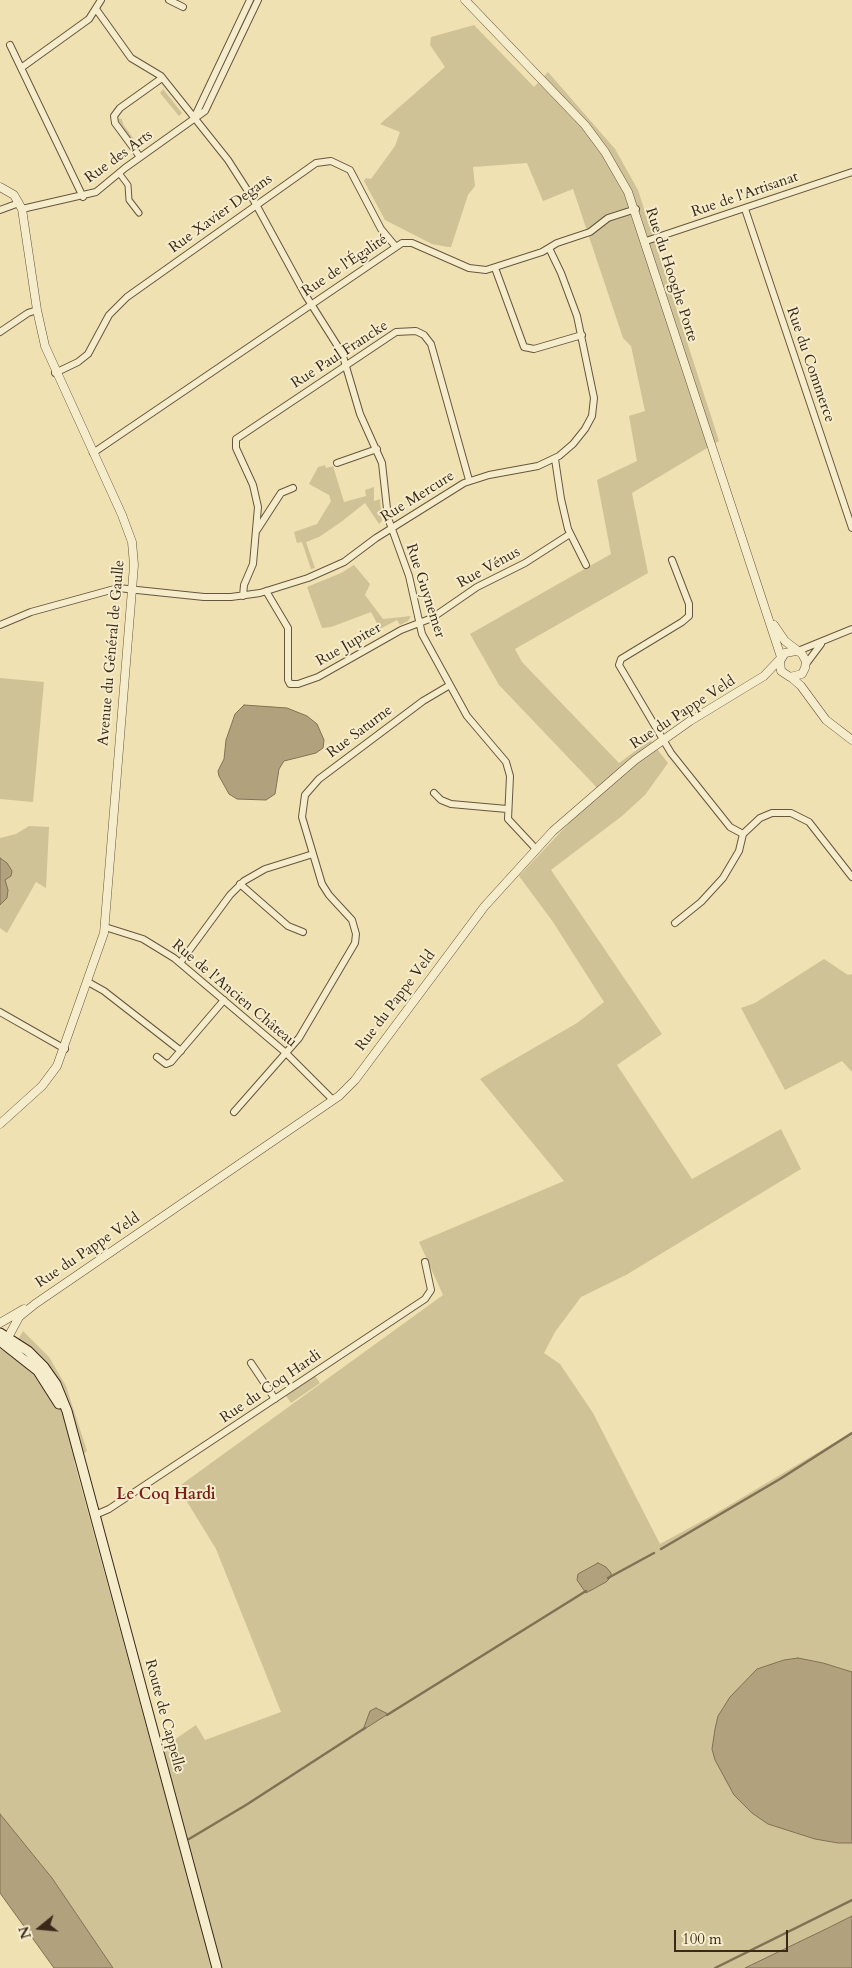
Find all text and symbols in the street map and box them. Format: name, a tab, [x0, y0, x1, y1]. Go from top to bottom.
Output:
street label: Rue des Arts	[82, 126, 156, 188]
street label: Rue de l'Artisanat	[689, 168, 801, 222]
street label: Rue Xavier Degans	[166, 170, 276, 258]
street label: Rue du Hooghe Porte	[641, 206, 701, 344]
street label: Rue de l'Égalité	[299, 231, 391, 301]
street label: Rue du Commerce	[782, 305, 838, 425]
street label: Rue Paul Francke	[288, 317, 392, 393]
street label: Rue Mercure	[378, 467, 458, 527]
street label: Rue Guynemer	[401, 542, 449, 640]
street label: Rue Vénus	[454, 543, 524, 593]
street label: Avenue du Général de Gaulle	[95, 559, 129, 747]
street label: Rue Jupiter	[313, 619, 385, 671]
street label: Rue du Pappe Veld	[627, 672, 739, 754]
street label: Rue Saturne	[324, 702, 396, 762]
street label: Rue de l'Ancien Château	[168, 936, 300, 1052]
street label: Rue du Pappe Veld	[352, 947, 440, 1055]
street label: Rue du Pappe Veld	[33, 1210, 143, 1292]
street label: Rue du Coq Hardi	[217, 1347, 325, 1427]
district label: Le Coq Hardi	[116, 1485, 216, 1505]
street label: Route de Cappelle	[140, 1657, 188, 1775]
north arrow	[15, 1903, 65, 1953]
scale bar	[677, 1920, 791, 1952]
text: N	[14, 1924, 36, 1941]
text: 100 m	[682, 1929, 722, 1949]

